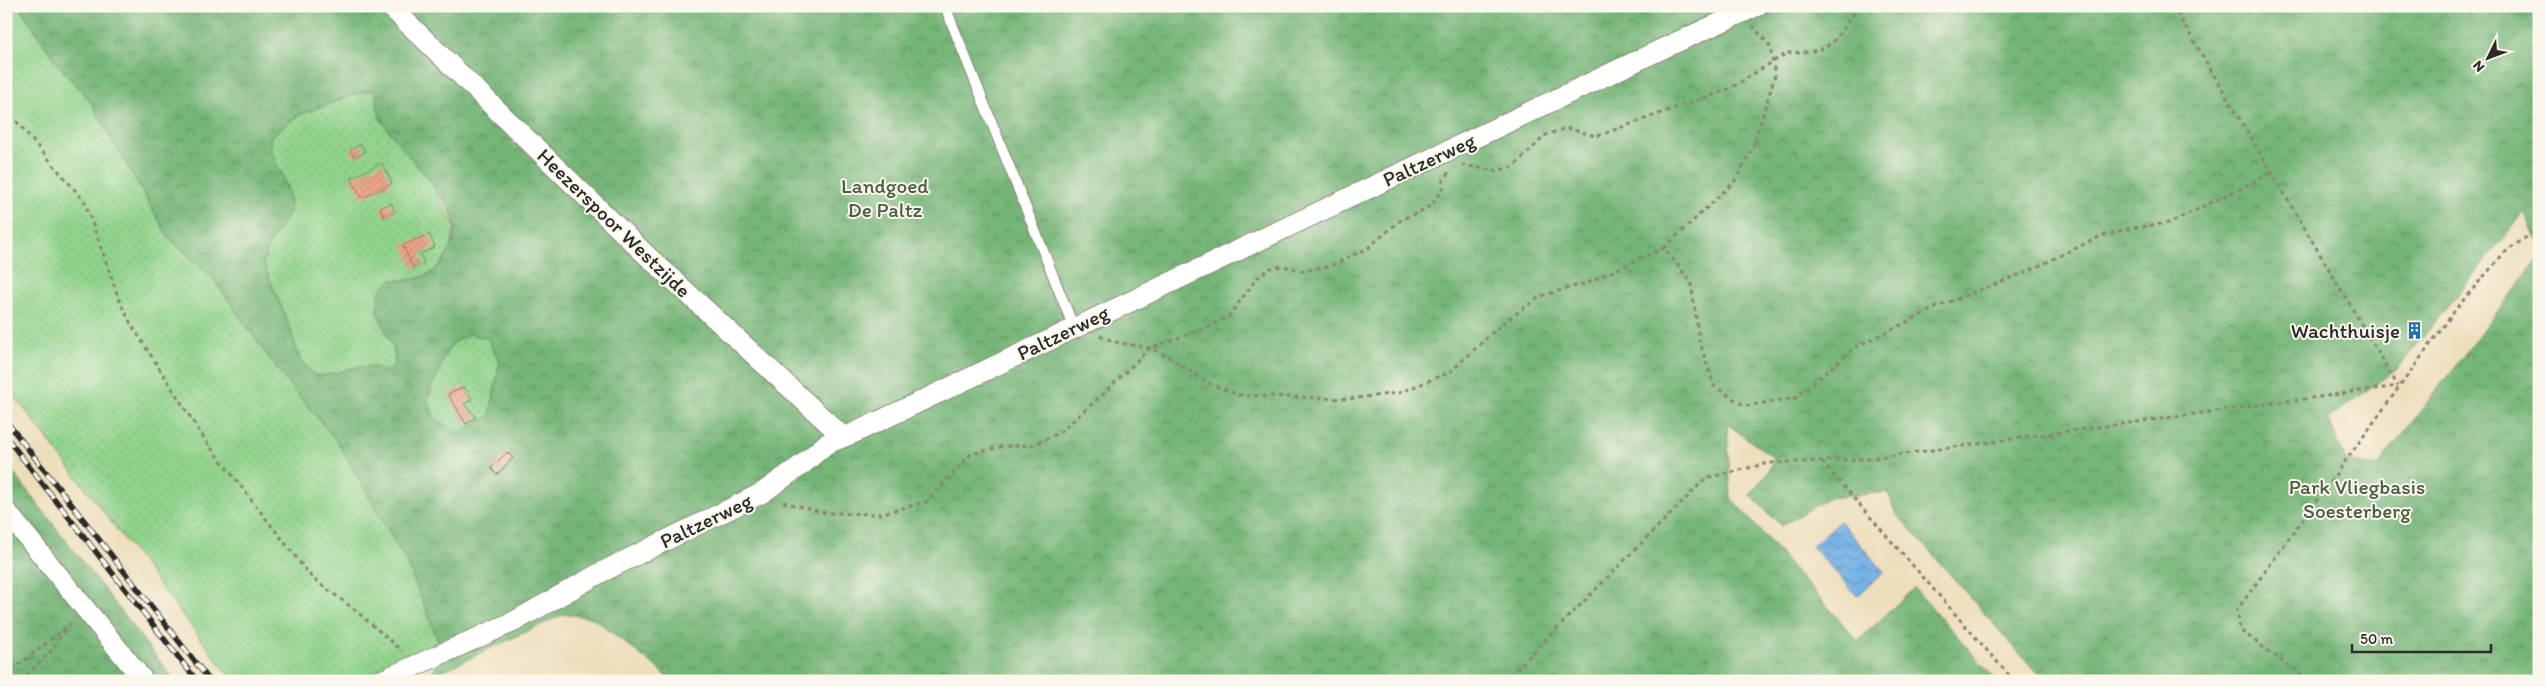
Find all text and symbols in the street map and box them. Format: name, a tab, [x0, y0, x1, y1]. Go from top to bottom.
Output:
north arrow	[2462, 32, 2512, 82]
text: N	[2469, 57, 2488, 76]
street label: Paltzerweg	[1379, 127, 1479, 192]
street label: Heezerspoor Westzijde	[532, 143, 696, 303]
park label: Landgoed De Paltz	[841, 173, 929, 222]
street label: Paltzerweg	[1013, 299, 1113, 366]
place label: Wachthuisje	[2291, 318, 2400, 343]
building icon: Wachthuisje	[2404, 321, 2424, 341]
park label: Park Vliegbasis Soesterberg	[2289, 474, 2425, 523]
street label: Paltzerweg	[656, 487, 756, 554]
scale bar	[2352, 622, 2491, 654]
text: 50 m	[2360, 630, 2393, 648]

